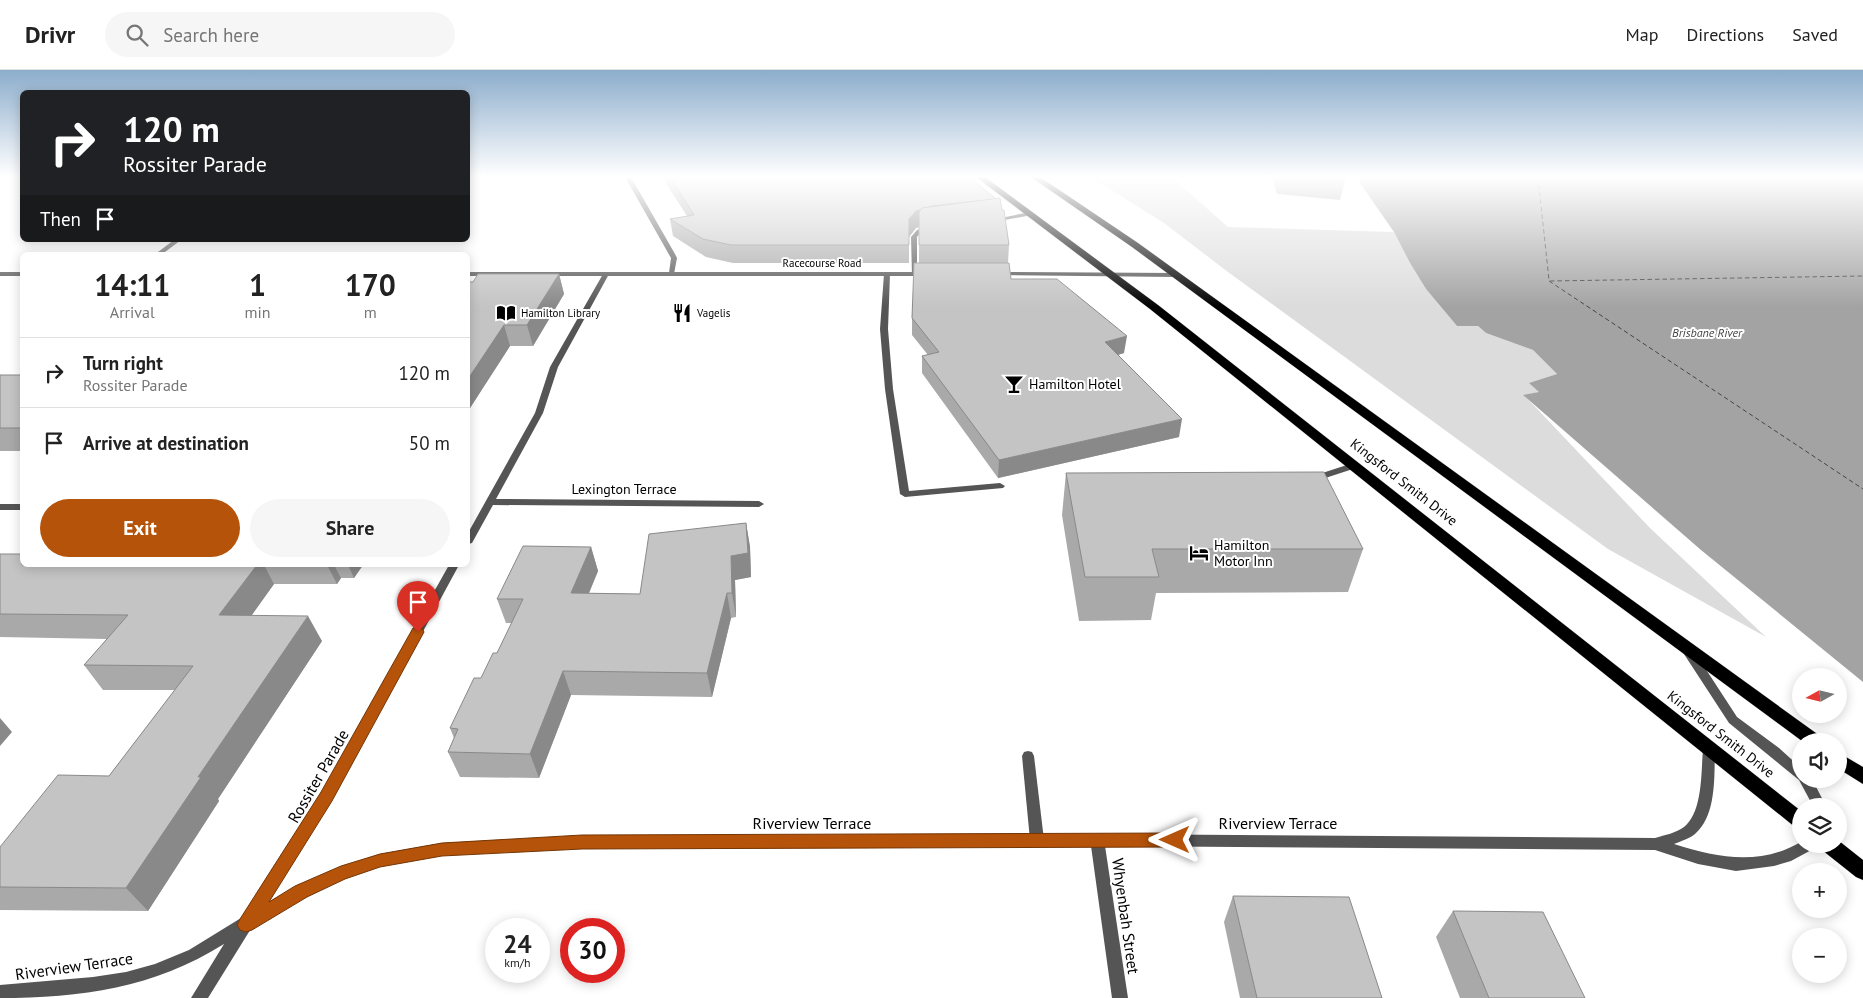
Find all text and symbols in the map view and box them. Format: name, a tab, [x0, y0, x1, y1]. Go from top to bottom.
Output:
search box	[105, 12, 455, 57]
text: Drivr	[25, 19, 75, 50]
icon: search	[123, 21, 151, 49]
text: Search here	[163, 23, 259, 47]
text: Map	[1626, 23, 1658, 46]
text: Directions	[1686, 23, 1764, 46]
text: Saved	[1792, 23, 1838, 46]
text: 120 m	[123, 106, 220, 152]
icon: right	[40, 110, 105, 175]
text: Rossiter Parade	[123, 150, 267, 178]
icon: arrive	[91, 205, 119, 233]
text: Then	[40, 207, 81, 231]
street label: Racecourse Road	[783, 256, 861, 270]
text: 14:11	[94, 265, 170, 304]
text: 1	[249, 265, 266, 304]
text: 170	[345, 265, 396, 304]
text: Arrival	[110, 302, 155, 322]
text: min	[245, 302, 271, 322]
text: m	[364, 302, 377, 322]
library icon: Hamilton Library	[495, 302, 517, 324]
restaurant icon: Vagelis	[671, 302, 693, 324]
place label: Hamilton Library	[521, 306, 601, 320]
place label: Vagelis	[696, 306, 731, 320]
water label: Brisbane River	[1672, 325, 1743, 340]
text: Turn right	[83, 351, 163, 375]
icon: right	[40, 359, 68, 387]
text: 120 m	[398, 361, 450, 385]
bar icon: Hamilton Hotel	[1003, 373, 1025, 395]
text: Rossiter Parade	[83, 375, 188, 395]
place label: Hamilton Hotel	[1029, 375, 1121, 393]
icon: arrive	[40, 429, 68, 457]
text: Arrive at destination	[83, 431, 249, 455]
text: 50 m	[409, 431, 450, 455]
street label: Kingsford Smith Drive	[1347, 434, 1461, 530]
street label: Lexington Terrace	[571, 480, 677, 498]
button: Exit	[40, 499, 240, 557]
button: Share	[250, 499, 450, 557]
place label: Hamilton Motor Inn	[1214, 536, 1273, 570]
hotel icon: Hamilton Motor Inn	[1188, 542, 1210, 564]
pin	[397, 581, 439, 632]
icon: arrive	[404, 588, 432, 616]
north arrow	[1792, 668, 1848, 722]
map controls	[1792, 668, 1847, 983]
street label: Kingsford Smith Drive	[1664, 686, 1778, 782]
street label: Rossiter Parade	[283, 726, 353, 826]
button: sound	[1792, 733, 1847, 788]
button: layers	[1792, 798, 1847, 853]
street label: Riverview Terrace	[753, 813, 871, 833]
position arrow	[1148, 813, 1200, 865]
street label: Riverview Terrace	[1219, 813, 1337, 833]
street label: Whyenbah Street	[1108, 857, 1144, 976]
button: +	[1792, 863, 1847, 918]
speed limit sign: 30	[560, 918, 625, 983]
text: 24	[503, 928, 532, 960]
button: −	[1792, 928, 1847, 983]
street label: Riverview Terrace	[14, 948, 134, 984]
text: km/h	[504, 955, 531, 970]

